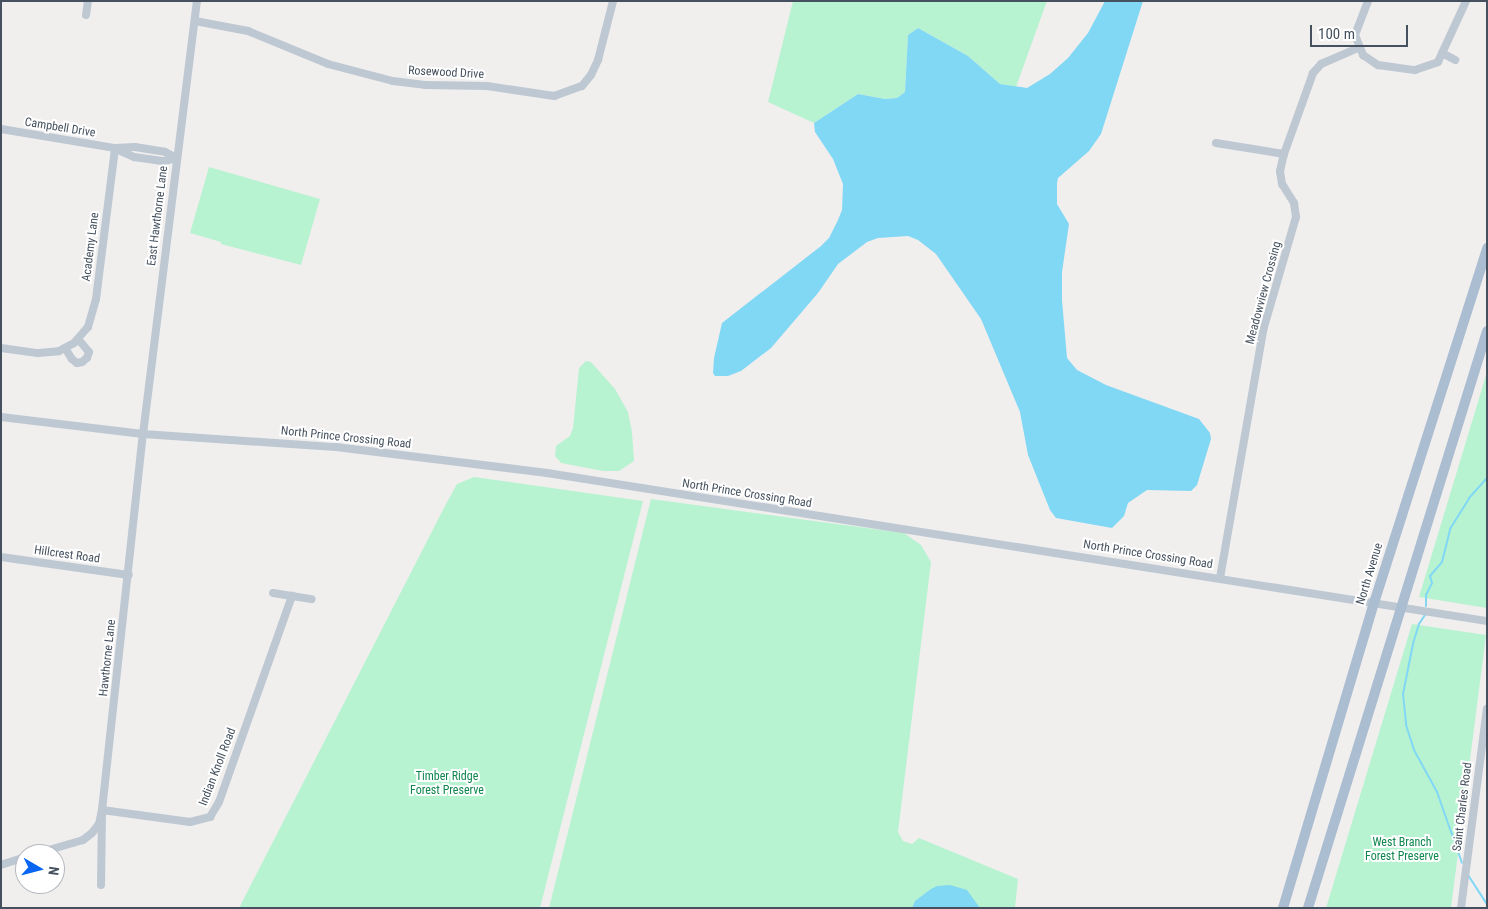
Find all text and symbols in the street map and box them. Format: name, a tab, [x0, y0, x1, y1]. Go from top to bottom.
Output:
scale bar	[1313, 15, 1410, 47]
text: 100 m	[1318, 25, 1355, 43]
street label: Rosewood Drive	[408, 64, 484, 82]
street label: Campbell Drive	[24, 115, 96, 141]
street label: East Hawthorne Lane	[145, 165, 171, 267]
street label: Academy Lane	[80, 212, 102, 282]
street label: Meadowview Crossing	[1243, 240, 1285, 346]
street label: North Prince Crossing Road	[280, 424, 412, 452]
street label: North Prince Crossing Road	[681, 477, 813, 511]
street label: North Prince Crossing Road	[1082, 538, 1214, 572]
street label: North Avenue	[1354, 541, 1386, 607]
street label: Hillcrest Road	[33, 543, 101, 567]
street label: Hawthorne Lane	[97, 619, 119, 697]
street label: Indian Knoll Road	[197, 726, 239, 808]
street label: Saint Charles Road	[1450, 762, 1476, 852]
park label: Timber Ridge Forest Preserve	[410, 770, 484, 798]
park label: West Branch Forest Preserve	[1365, 836, 1439, 864]
north arrow	[15, 844, 65, 894]
text: N	[45, 866, 62, 876]

